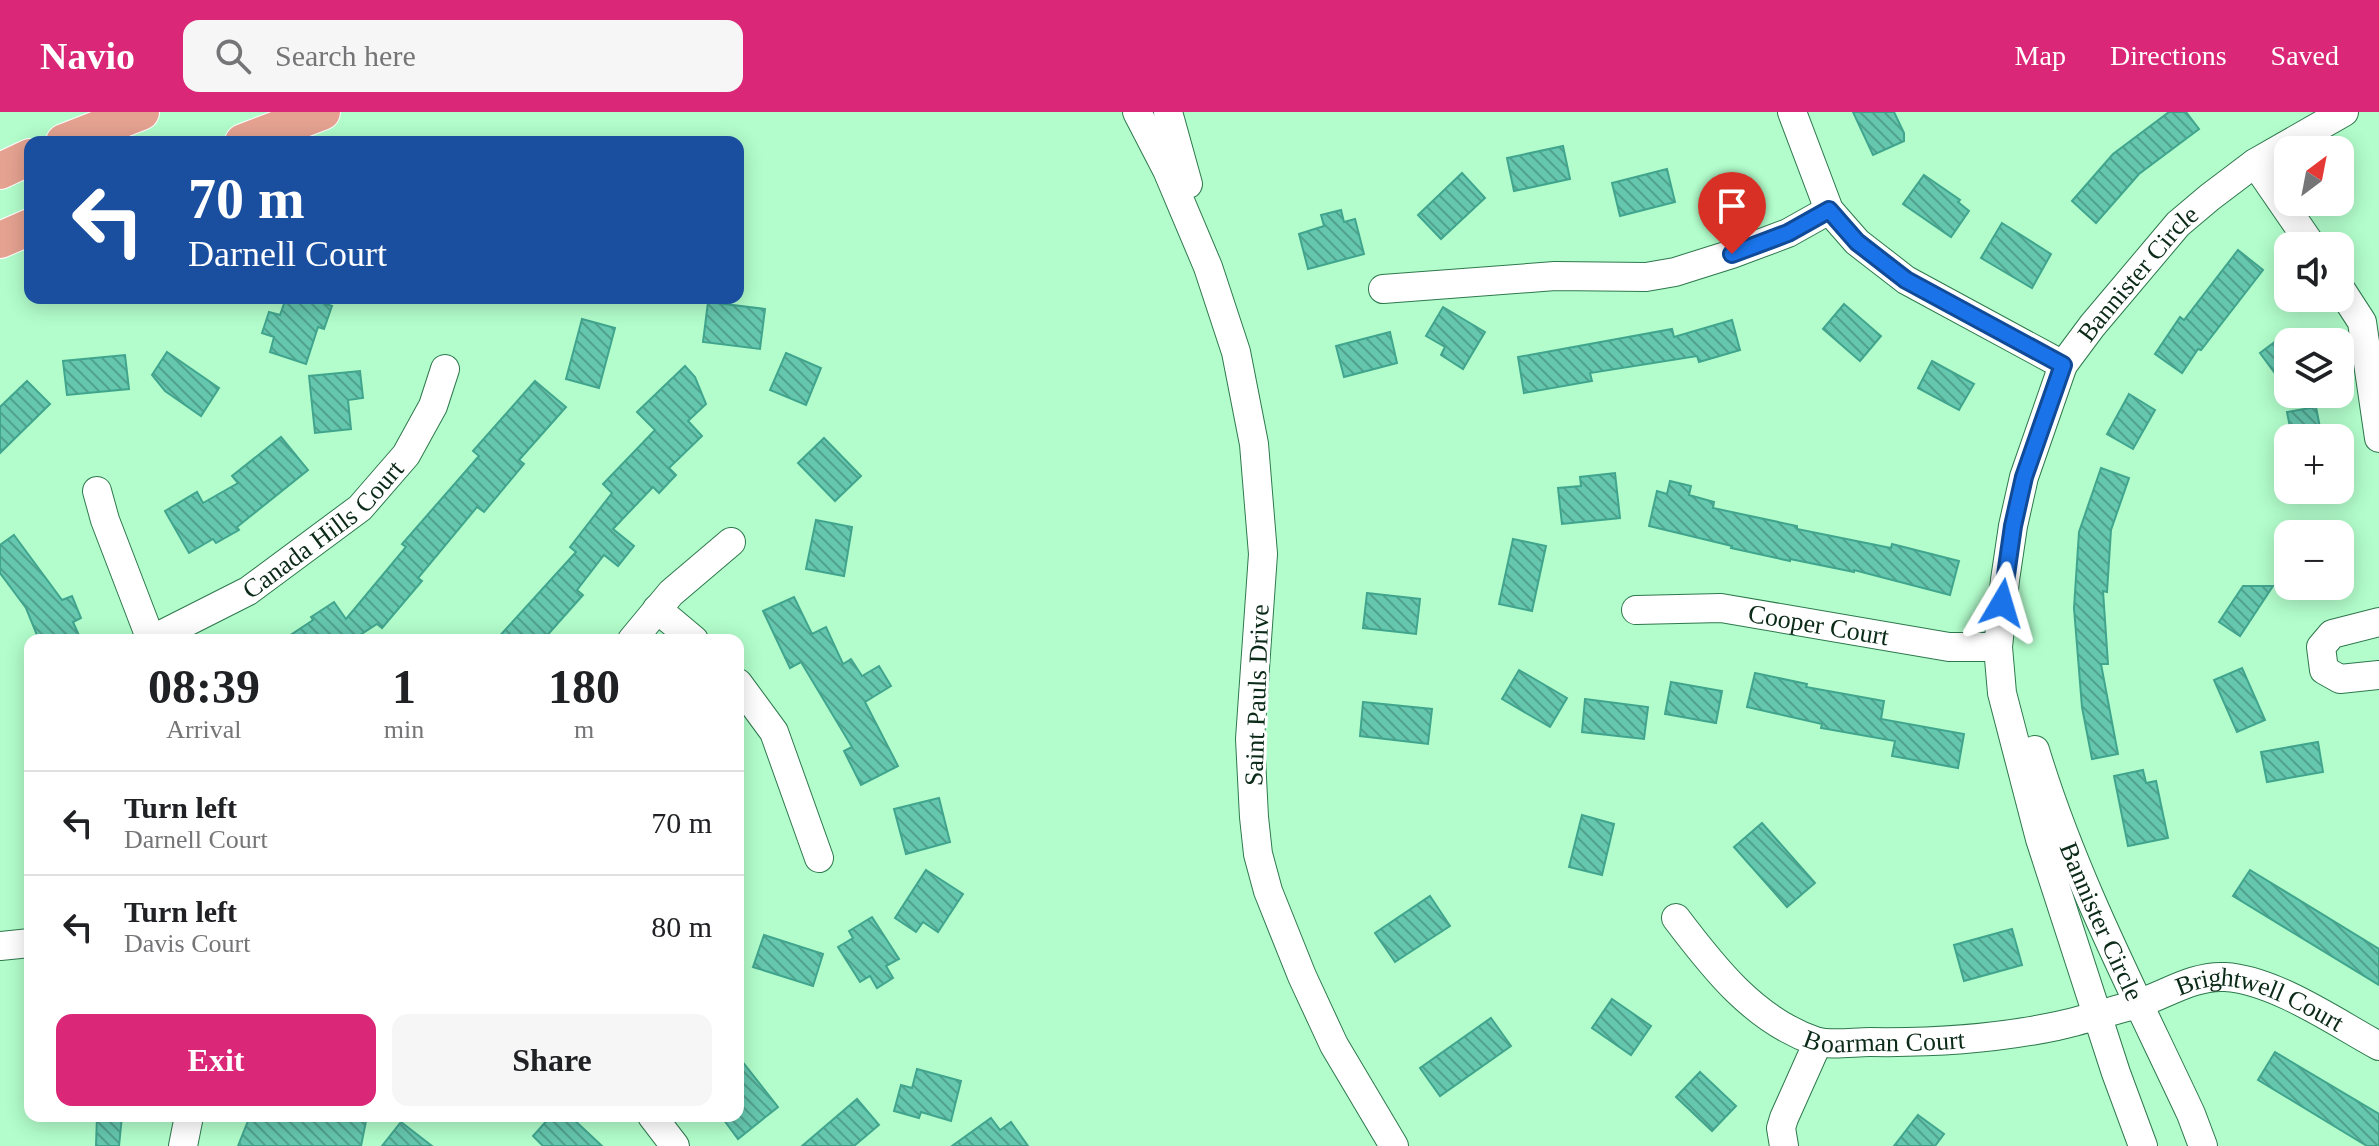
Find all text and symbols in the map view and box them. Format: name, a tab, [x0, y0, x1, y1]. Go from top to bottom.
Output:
search box	[183, 20, 743, 92]
icon: search	[211, 34, 255, 78]
text: Navio	[40, 35, 135, 77]
text: Search here	[275, 39, 416, 72]
text: Map	[2015, 40, 2066, 71]
text: Directions	[2110, 40, 2227, 71]
text: Saved	[2271, 40, 2339, 71]
north arrow	[2274, 136, 2354, 216]
map controls	[2274, 136, 2354, 600]
icon: left	[56, 168, 160, 272]
text: 70 m	[188, 168, 305, 230]
pin	[1698, 172, 1766, 254]
icon: arrive	[1710, 184, 1754, 228]
street label: Bannister Circle	[2071, 199, 2204, 347]
button: sound	[2274, 232, 2354, 312]
text: Darnell Court	[188, 234, 387, 274]
button: layers	[2274, 328, 2354, 408]
button: +	[2274, 424, 2354, 504]
street label: Canada Hills Court	[237, 454, 410, 604]
button: −	[2274, 520, 2354, 600]
position arrow	[1960, 561, 2044, 645]
street label: Cooper Court	[1746, 598, 1892, 651]
street label: Saint Pauls Drive	[1239, 604, 1275, 786]
text: 08:39	[148, 660, 260, 713]
text: 1	[392, 660, 416, 713]
text: 180	[548, 660, 620, 713]
text: Arrival	[166, 715, 241, 744]
text: min	[384, 715, 424, 744]
text: m	[574, 715, 594, 744]
text: Turn left	[124, 791, 237, 824]
icon: left	[56, 801, 100, 845]
text: 70 m	[651, 806, 712, 839]
text: Darnell Court	[124, 825, 268, 854]
street label: Bannister Circle	[2054, 838, 2149, 1005]
text: Turn left	[124, 895, 237, 928]
icon: left	[56, 905, 100, 949]
text: 80 m	[651, 910, 712, 943]
text: Davis Court	[124, 929, 250, 958]
street label: Brightwell Court	[2171, 962, 2350, 1037]
button: Exit	[56, 1014, 376, 1106]
button: Share	[392, 1014, 712, 1106]
street label: Boarman Court	[1800, 1024, 1967, 1058]

